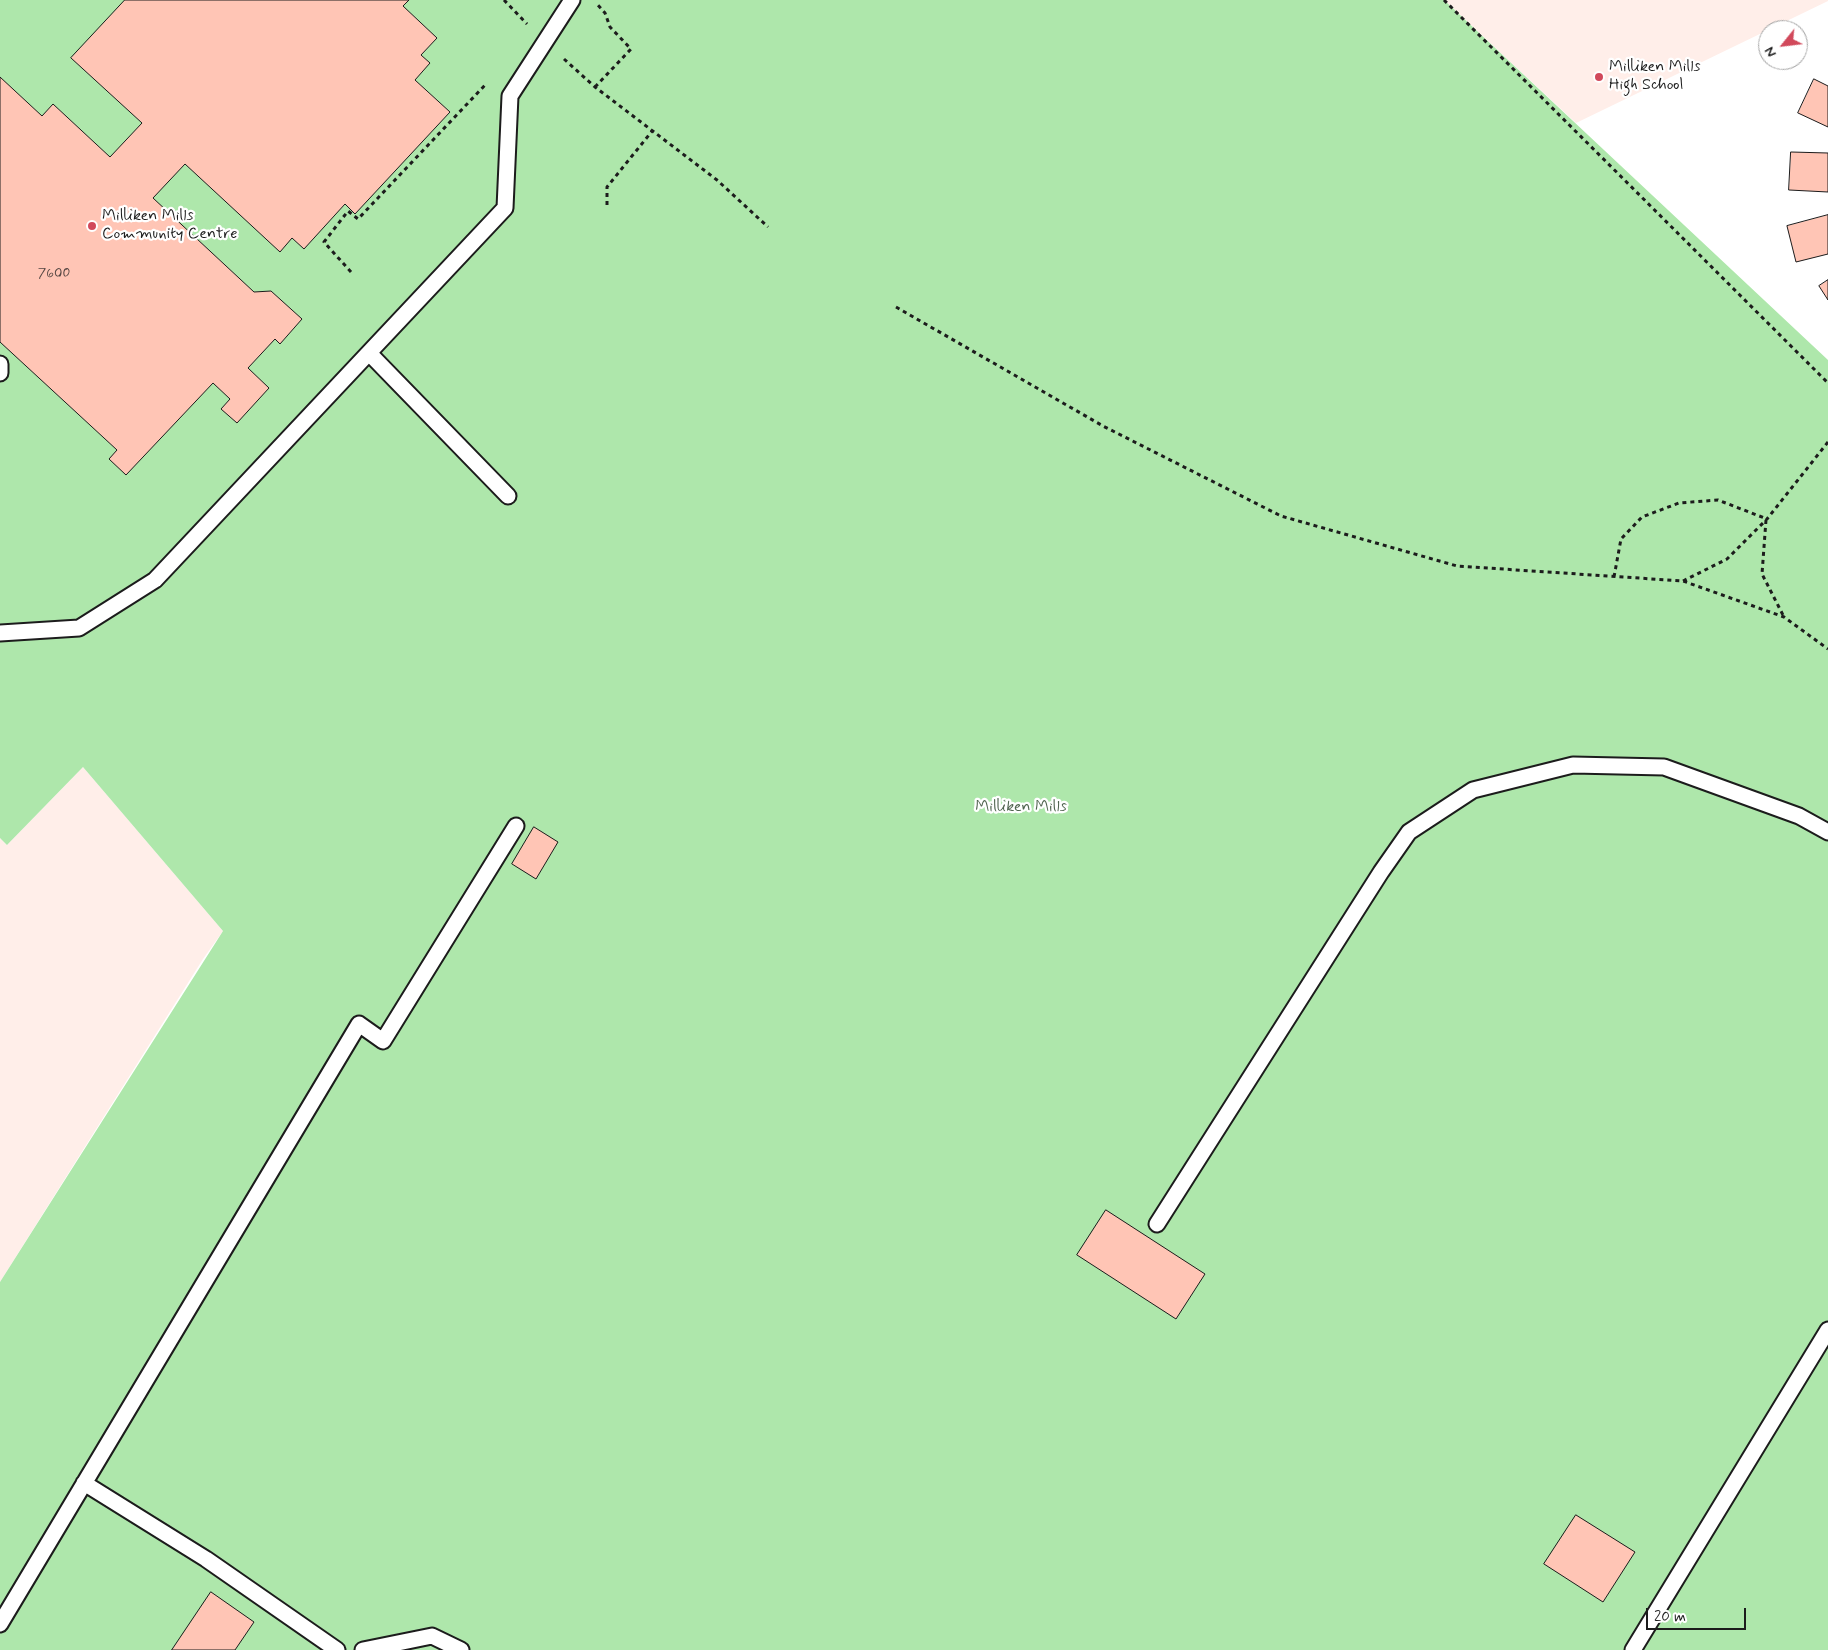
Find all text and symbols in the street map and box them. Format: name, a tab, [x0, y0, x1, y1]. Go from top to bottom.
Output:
north arrow	[1758, 20, 1808, 70]
text: N	[1761, 43, 1781, 60]
place label: Milliken Mills High School	[1609, 58, 1700, 96]
marker: Milliken Mills High School	[1593, 71, 1605, 83]
place label: Milliken Mills Community Centre	[102, 207, 237, 245]
marker: Milliken Mills Community Centre	[86, 220, 98, 232]
house number: 7600	[38, 266, 70, 282]
park label: Milliken Mills	[975, 798, 1067, 818]
scale bar	[1648, 1598, 1748, 1630]
text: 20 m	[1654, 1607, 1686, 1627]

